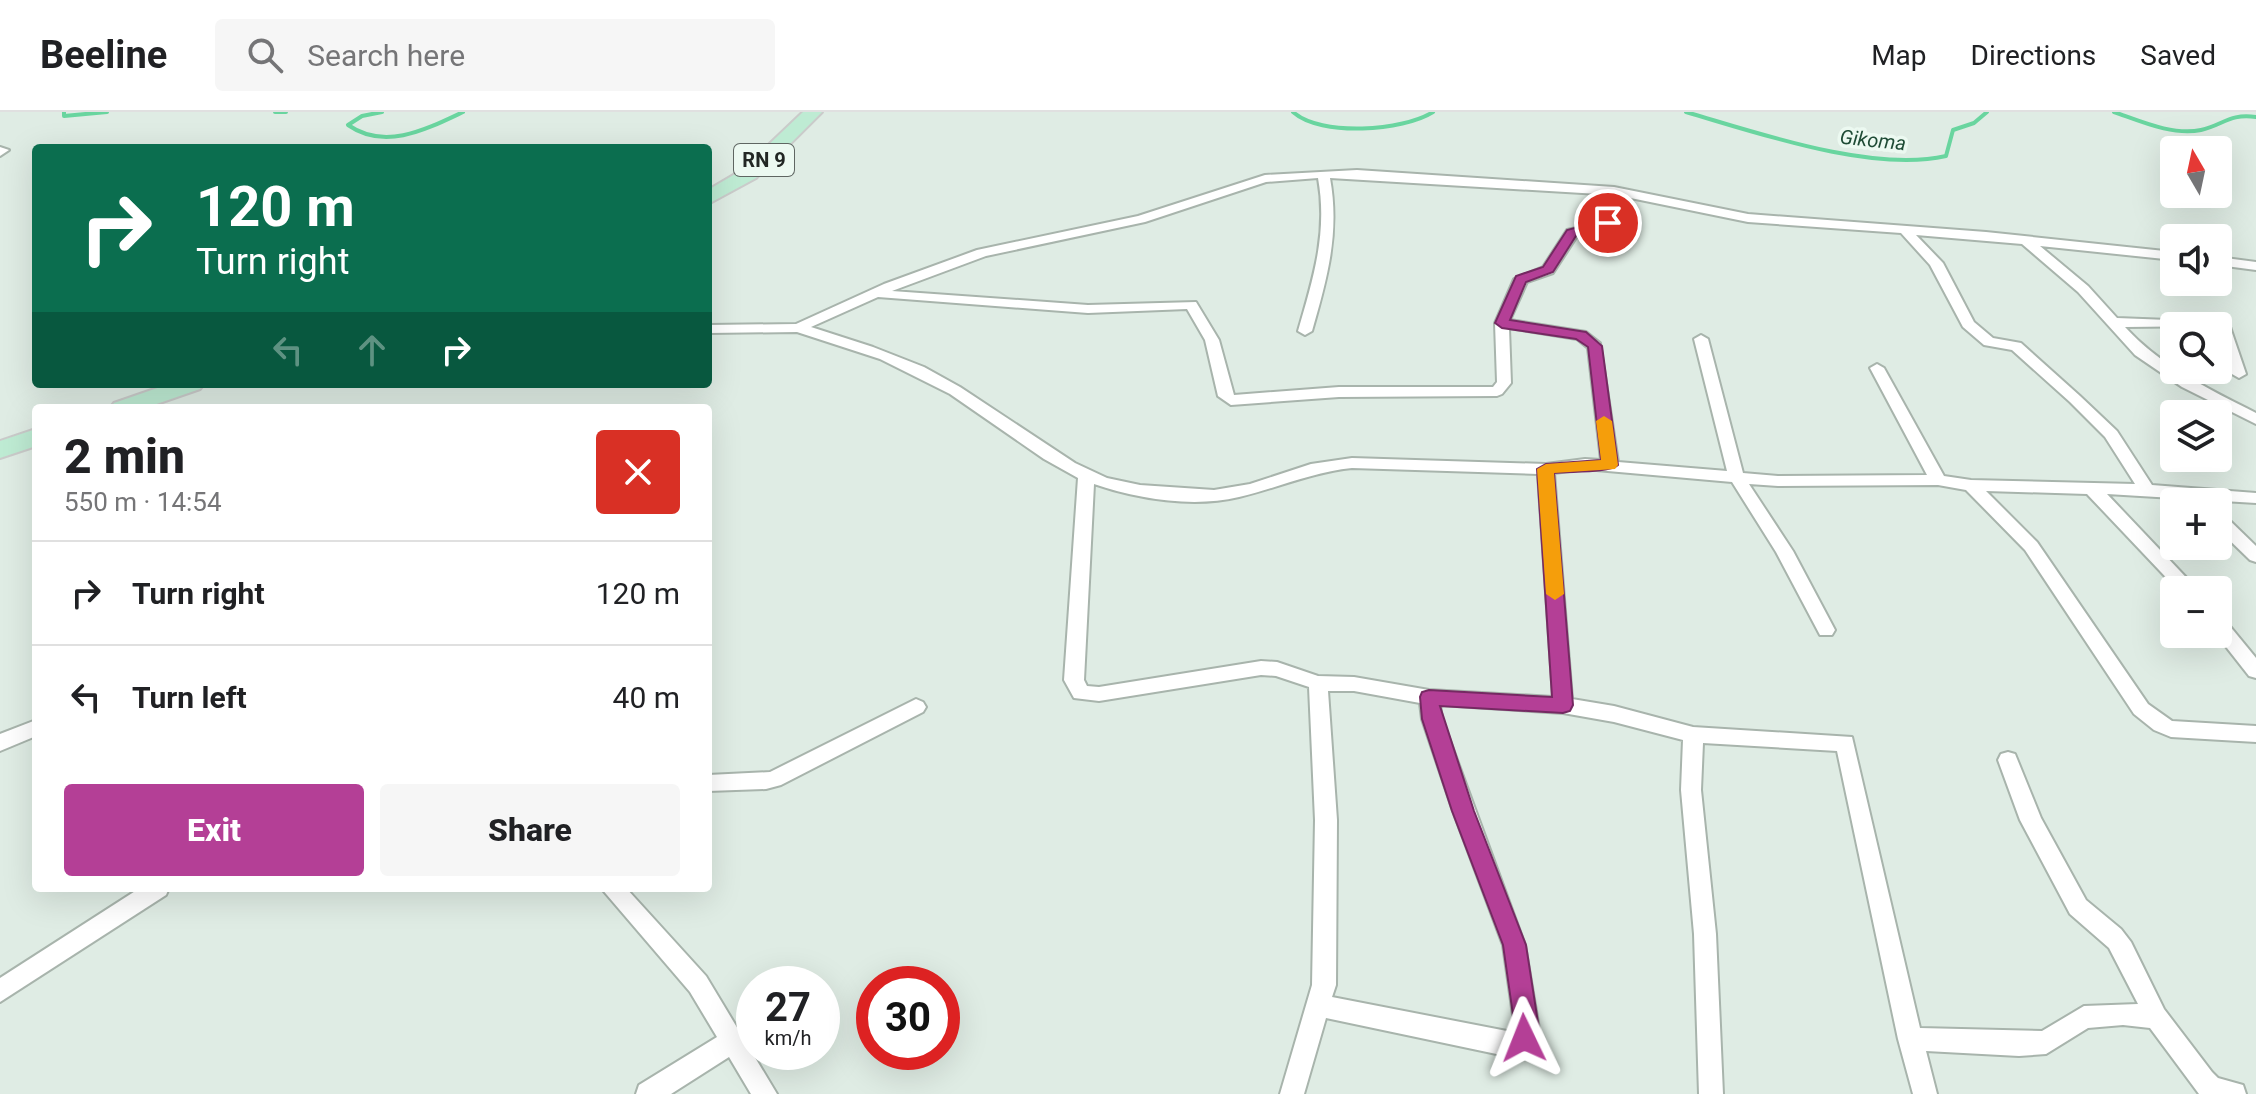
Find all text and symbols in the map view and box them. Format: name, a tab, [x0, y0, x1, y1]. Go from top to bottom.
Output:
search box	[215, 19, 775, 91]
text: Beeline	[40, 33, 167, 77]
icon: search	[243, 33, 287, 77]
text: Search here	[307, 38, 465, 73]
text: Map	[1871, 39, 1927, 72]
text: Directions	[1971, 39, 2096, 72]
text: Saved	[2140, 39, 2216, 72]
water label: Gikoma	[1839, 125, 1907, 155]
north arrow	[2160, 136, 2232, 208]
map controls	[2160, 136, 2232, 648]
road number: RN 9	[734, 144, 794, 176]
text: 120 m	[196, 174, 355, 240]
icon: right	[64, 176, 168, 280]
pin	[1574, 189, 1642, 257]
icon: arrive	[1586, 201, 1630, 245]
button: sound	[2160, 224, 2232, 296]
text: Turn right	[196, 241, 349, 283]
button: search	[2160, 312, 2232, 384]
icon: left	[266, 328, 310, 372]
icon: ahead	[350, 328, 394, 372]
icon: right	[434, 328, 478, 372]
button: layers	[2160, 400, 2232, 472]
text: 2 min	[64, 428, 185, 485]
button: close	[596, 430, 680, 514]
text: 550 m · 14:54	[64, 487, 222, 517]
button: +	[2160, 488, 2232, 560]
icon: right	[64, 571, 108, 615]
text: Turn right	[132, 576, 265, 611]
text: 120 m	[596, 576, 680, 611]
button: −	[2160, 576, 2232, 648]
icon: left	[64, 675, 108, 719]
text: Turn left	[132, 680, 247, 715]
text: 40 m	[613, 680, 680, 715]
button: Exit	[64, 784, 364, 876]
button: Share	[380, 784, 680, 876]
speed limit sign: 30	[856, 966, 960, 1070]
text: 27	[765, 984, 811, 1031]
position arrow	[1482, 996, 1566, 1080]
text: km/h	[765, 1026, 811, 1050]

